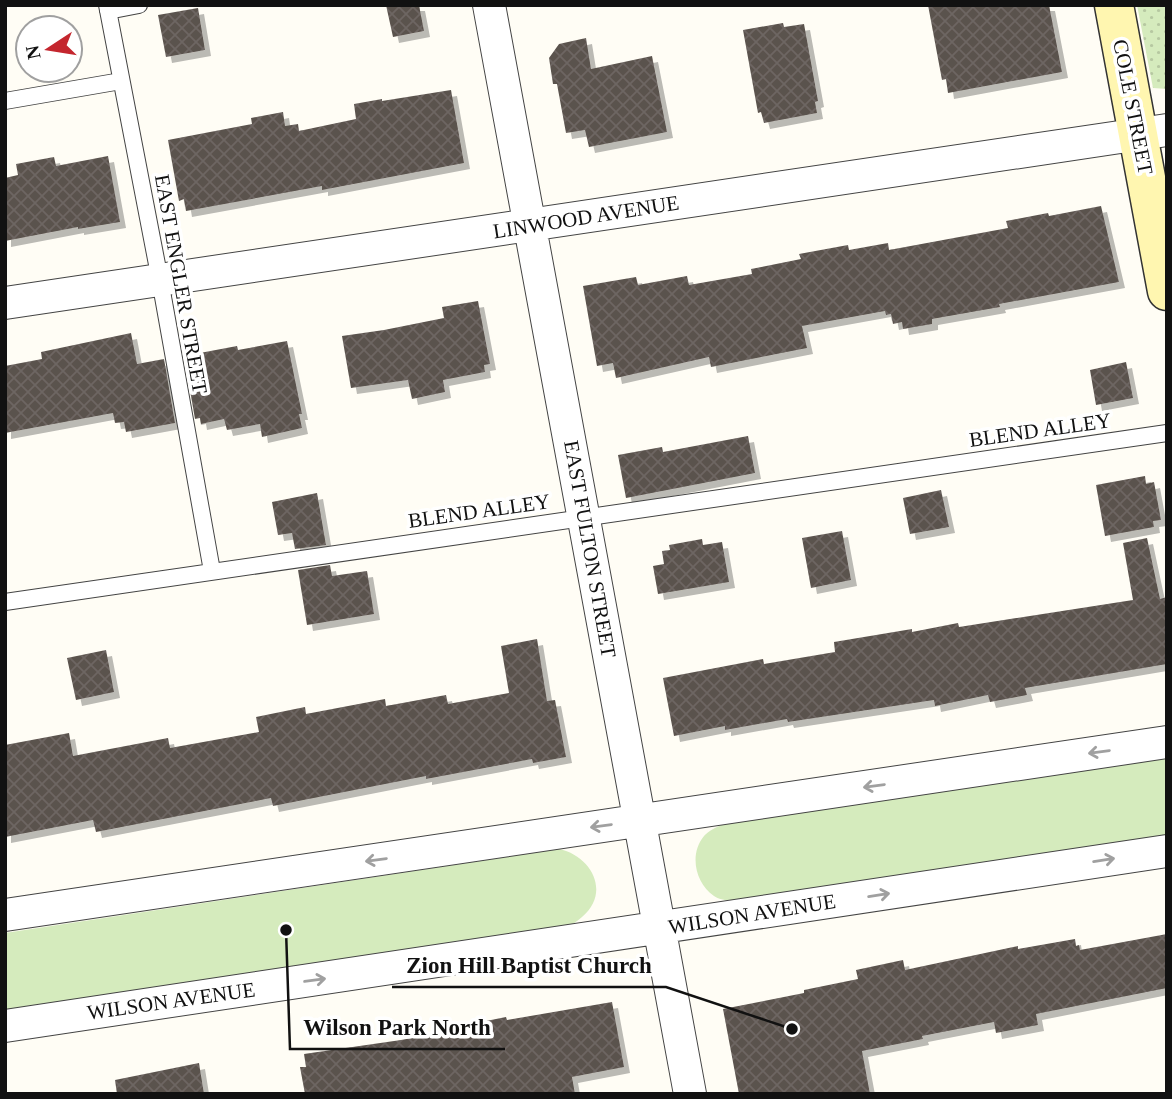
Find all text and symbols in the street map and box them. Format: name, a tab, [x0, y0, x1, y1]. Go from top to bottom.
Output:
north arrow	[14, 14, 84, 84]
street label: COLE STREET	[1108, 37, 1158, 177]
text: N	[21, 43, 45, 61]
street label: EAST ENGLER STREET	[150, 172, 212, 396]
street label: LINWOOD AVENUE	[491, 190, 681, 244]
street label: BLEND ALLEY	[968, 408, 1112, 452]
street label: EAST FULTON STREET	[559, 439, 621, 660]
street label: BLEND ALLEY	[407, 489, 551, 533]
one-way arrow	[1088, 746, 1111, 759]
one-way arrow	[863, 780, 886, 793]
one-way arrow	[590, 820, 613, 833]
one-way arrow	[1092, 853, 1115, 866]
one-way arrow	[365, 854, 388, 867]
one-way arrow	[867, 888, 890, 901]
street label: WILSON AVENUE	[666, 889, 838, 939]
callout: Zion Hill Baptist Church	[392, 943, 666, 987]
text: Zion Hill Baptist Church	[406, 953, 652, 978]
one-way arrow	[303, 973, 326, 986]
street label: WILSON AVENUE	[85, 977, 257, 1025]
callout: Wilson Park North	[290, 1005, 505, 1049]
text: Wilson Park North	[303, 1015, 491, 1040]

